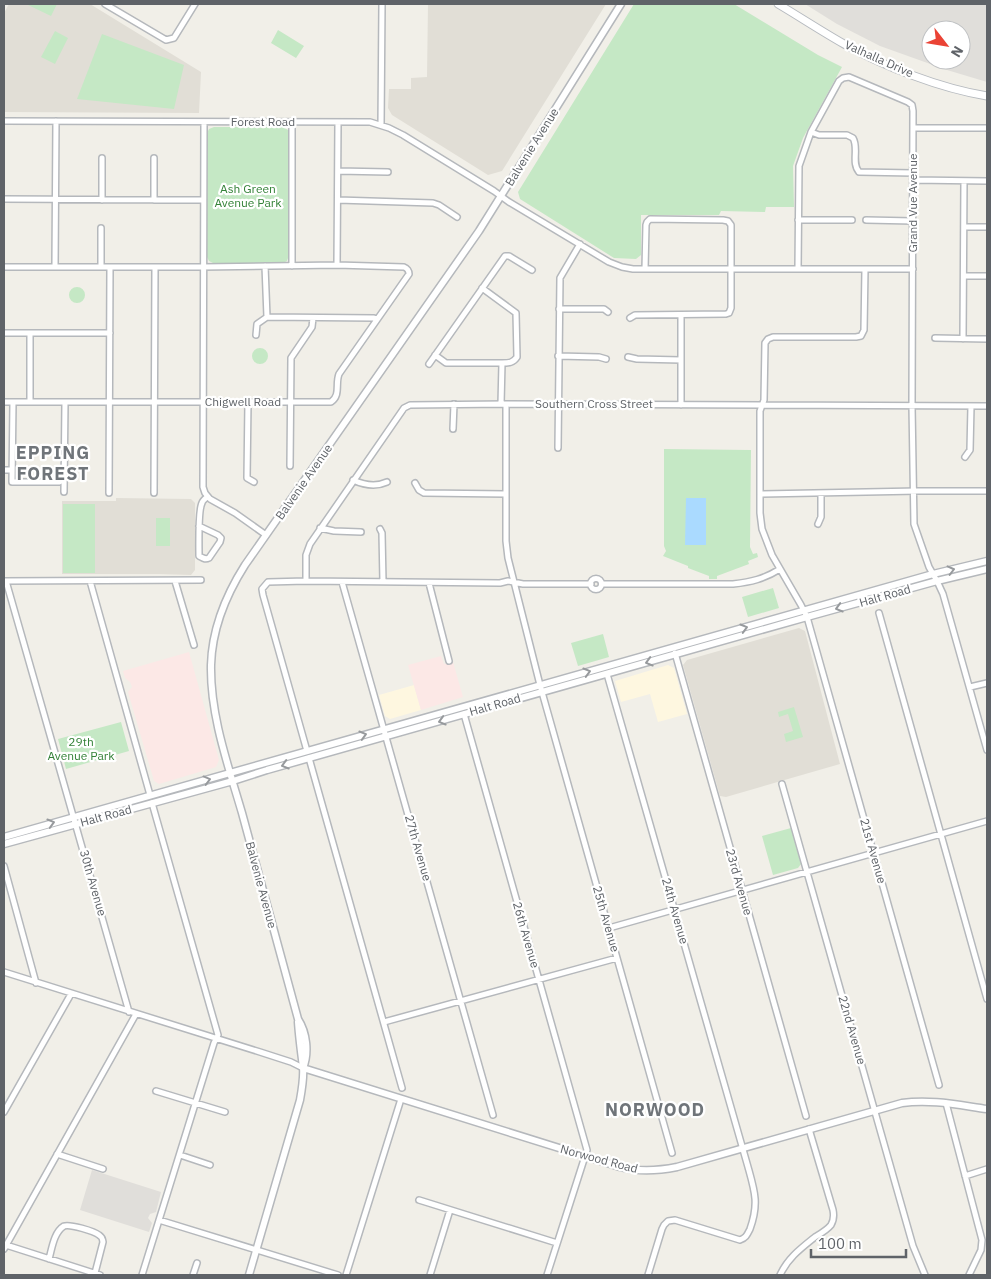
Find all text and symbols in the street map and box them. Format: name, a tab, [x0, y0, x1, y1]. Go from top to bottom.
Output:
north arrow	[921, 20, 971, 70]
street label: Valhalla Drive	[843, 37, 916, 80]
text: N	[947, 43, 967, 61]
street label: Balvenie Avenue	[502, 105, 562, 188]
street label: Forest Road	[231, 114, 295, 129]
street label: Grand Vue Avenue	[905, 153, 920, 253]
park label: Ash Green Avenue Park	[214, 181, 282, 210]
street label: Chigwell Road	[205, 394, 281, 409]
street label: Southern Cross Street	[535, 396, 653, 411]
district label: EPPING FOREST	[16, 441, 90, 485]
street label: Balvenie Avenue	[272, 441, 336, 523]
one-way arrow	[946, 565, 955, 576]
street label: Halt Road	[857, 581, 912, 610]
one-way arrow	[835, 603, 843, 613]
one-way arrow	[739, 623, 748, 634]
one-way arrow	[644, 656, 653, 667]
one-way arrow	[582, 667, 591, 677]
street label: Halt Road	[467, 690, 522, 719]
one-way arrow	[438, 715, 446, 725]
one-way arrow	[359, 730, 368, 741]
park label: 29th Avenue Park	[47, 734, 115, 763]
one-way arrow	[281, 759, 290, 770]
one-way arrow	[203, 775, 212, 786]
street label: Halt Road	[78, 801, 133, 830]
street label: 27th Avenue	[402, 813, 435, 883]
street label: 21st Avenue	[857, 816, 890, 886]
one-way arrow	[46, 819, 54, 829]
street label: Balvenie Avenue	[243, 840, 280, 930]
street label: 23rd Avenue	[723, 847, 756, 917]
street label: 30th Avenue	[77, 848, 110, 918]
street label: 24th Avenue	[659, 876, 692, 946]
street label: 25th Avenue	[590, 884, 623, 954]
street label: 26th Avenue	[510, 900, 543, 970]
street label: 22nd Avenue	[835, 994, 870, 1066]
district label: NORWOOD	[605, 1098, 705, 1121]
street label: Norwood Road	[559, 1141, 640, 1176]
scale bar	[811, 1226, 906, 1258]
text: 100 m	[818, 1234, 862, 1253]

